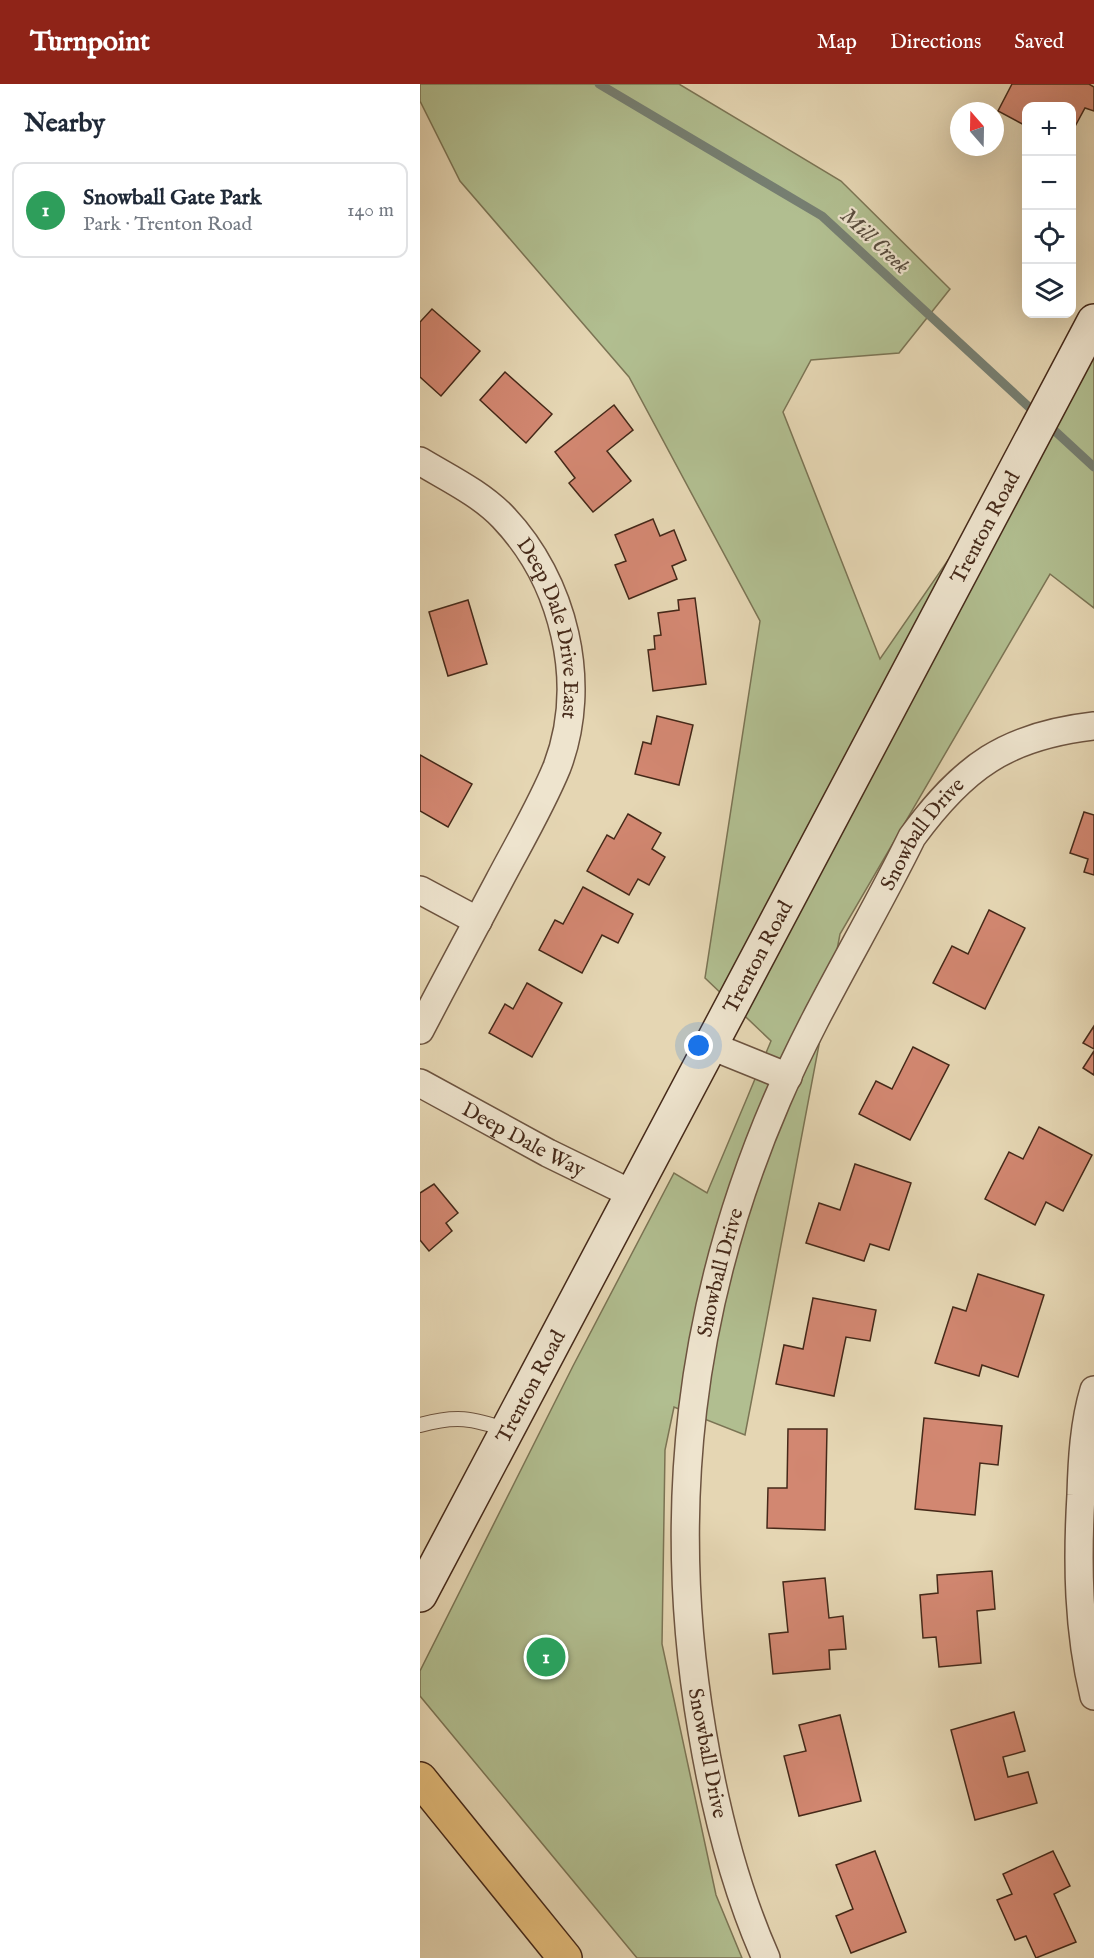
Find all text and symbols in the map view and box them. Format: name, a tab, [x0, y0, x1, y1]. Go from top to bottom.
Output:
text: Turnpoint	[30, 25, 150, 60]
text: Map	[817, 29, 857, 56]
text: Directions	[890, 29, 981, 56]
text: Saved	[1014, 29, 1064, 56]
north arrow	[950, 102, 1004, 156]
map controls	[1022, 102, 1076, 318]
button: +	[1022, 102, 1076, 156]
text: Nearby	[24, 107, 105, 140]
button: −	[1022, 156, 1076, 210]
text: Snowball Gate Park	[83, 184, 262, 212]
text: 1	[42, 198, 49, 223]
text: 140 m	[347, 198, 394, 223]
water label: Mill Creek	[834, 202, 915, 281]
button: locate	[1022, 210, 1076, 264]
text: Park · Trenton Road	[83, 212, 252, 237]
button: layers	[1022, 264, 1076, 318]
street label: Trenton Road	[945, 466, 1027, 589]
street label: Deep Dale Drive East	[510, 533, 583, 720]
street label: Snowball Drive	[875, 772, 971, 896]
street label: Trenton Road	[718, 896, 800, 1019]
your location	[684, 1031, 713, 1060]
street label: Deep Dale Way	[457, 1096, 590, 1184]
street label: Snowball Drive	[692, 1205, 751, 1340]
street label: Trenton Road	[491, 1325, 573, 1448]
pin: 1	[526, 1634, 566, 1680]
street label: Snowball Drive	[681, 1686, 732, 1821]

